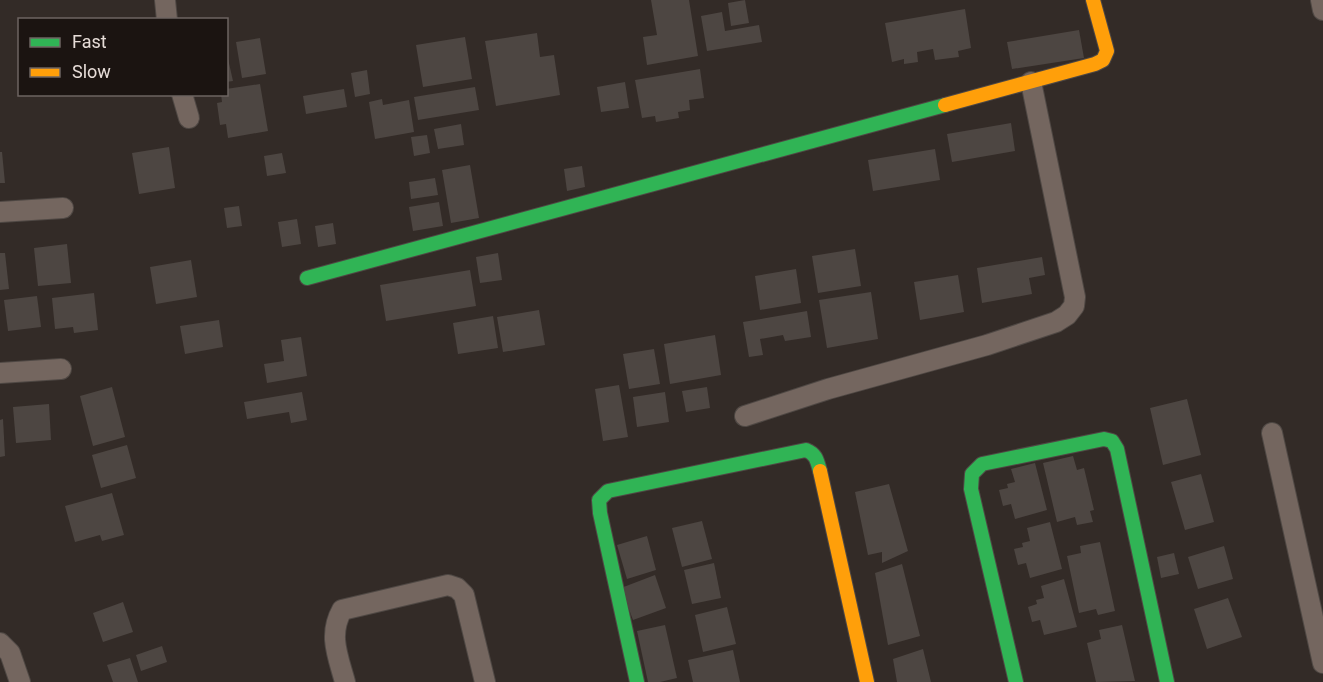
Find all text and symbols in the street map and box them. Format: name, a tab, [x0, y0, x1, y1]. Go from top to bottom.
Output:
legend	[18, 18, 228, 96]
text: Fast	[72, 31, 107, 52]
text: Slow	[72, 61, 111, 82]

